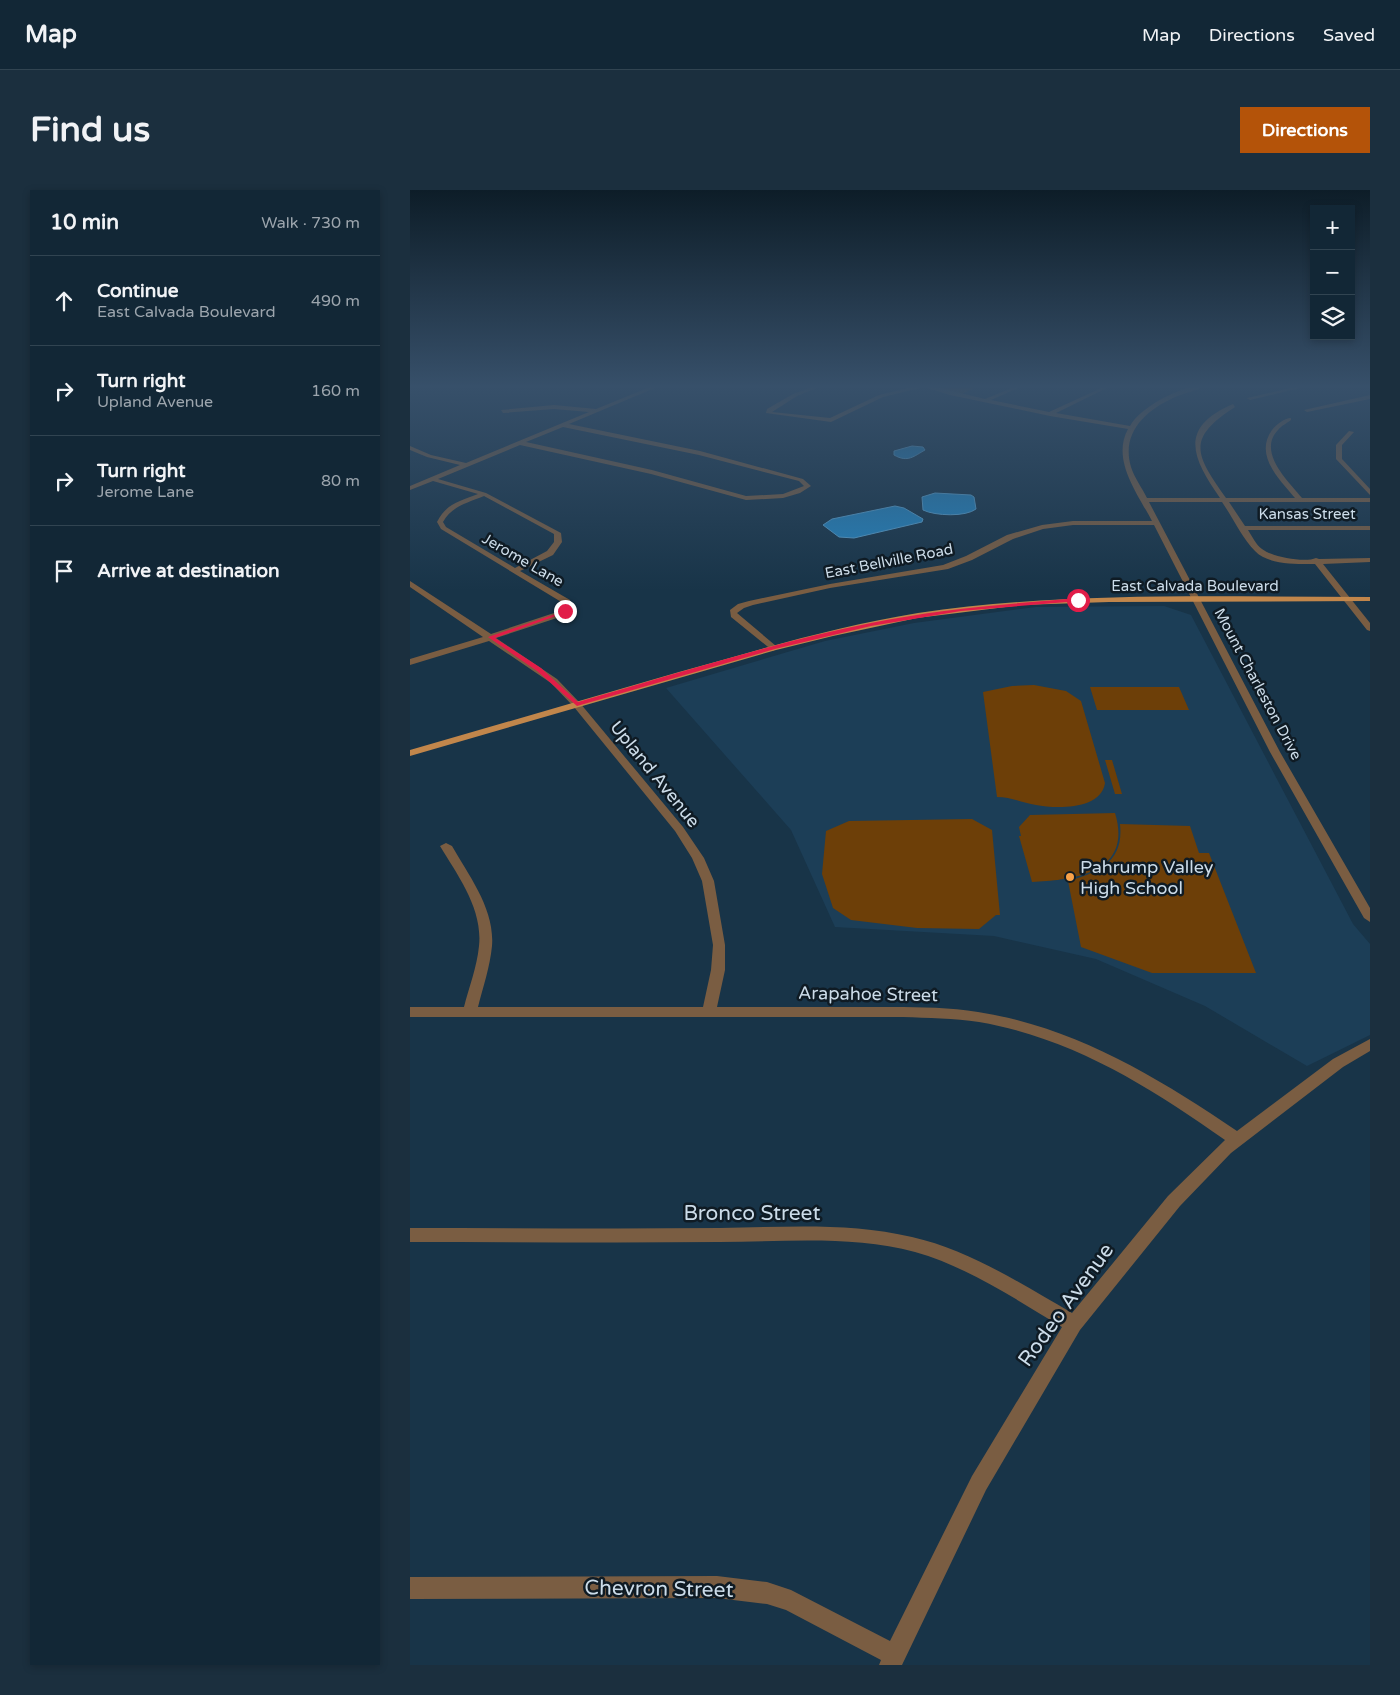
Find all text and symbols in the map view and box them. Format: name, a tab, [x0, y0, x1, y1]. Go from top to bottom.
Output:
text: Map	[25, 20, 77, 49]
text: Map	[1142, 24, 1181, 46]
text: Directions	[1209, 24, 1295, 46]
text: Saved	[1323, 24, 1375, 46]
button: Directions	[1240, 107, 1370, 153]
text: Find us	[30, 109, 150, 151]
map controls	[1310, 205, 1355, 340]
button: +	[1310, 205, 1355, 250]
text: 10 min	[50, 210, 119, 235]
text: Walk · 730 m	[261, 213, 360, 233]
button: −	[1310, 250, 1355, 295]
text: Continue	[97, 280, 179, 302]
icon: ahead	[50, 287, 78, 315]
text: 490 m	[311, 291, 360, 311]
button: layers	[1310, 295, 1355, 340]
text: East Calvada Boulevard	[97, 302, 276, 322]
text: Turn right	[97, 370, 185, 392]
icon: right	[50, 377, 78, 405]
text: 160 m	[311, 381, 360, 401]
text: Upland Avenue	[97, 392, 213, 412]
text: Turn right	[97, 460, 185, 482]
icon: right	[50, 467, 78, 495]
text: 80 m	[321, 471, 360, 491]
text: Jerome Lane	[97, 482, 194, 502]
street label: Kansas Street	[1258, 505, 1356, 523]
street label: Jerome Lane	[479, 529, 567, 591]
street label: East Bellville Road	[823, 540, 955, 582]
icon: arrive	[50, 557, 78, 585]
text: Arrive at destination	[97, 560, 280, 582]
street label: East Calvada Boulevard	[1111, 577, 1279, 595]
route start	[1067, 589, 1090, 612]
route end	[554, 600, 577, 623]
street label: Mount Charleston Drive	[1210, 605, 1306, 763]
street label: Upland Avenue	[605, 716, 705, 832]
place label: Pahrump Valley High School	[1080, 856, 1214, 899]
marker: Pahrump Valley High School	[1064, 871, 1076, 883]
street label: Arapahoe Street	[798, 982, 938, 1006]
street label: Bronco Street	[683, 1201, 821, 1226]
street label: Rodeo Avenue	[1013, 1238, 1119, 1372]
street label: Chevron Street	[584, 1575, 734, 1603]

